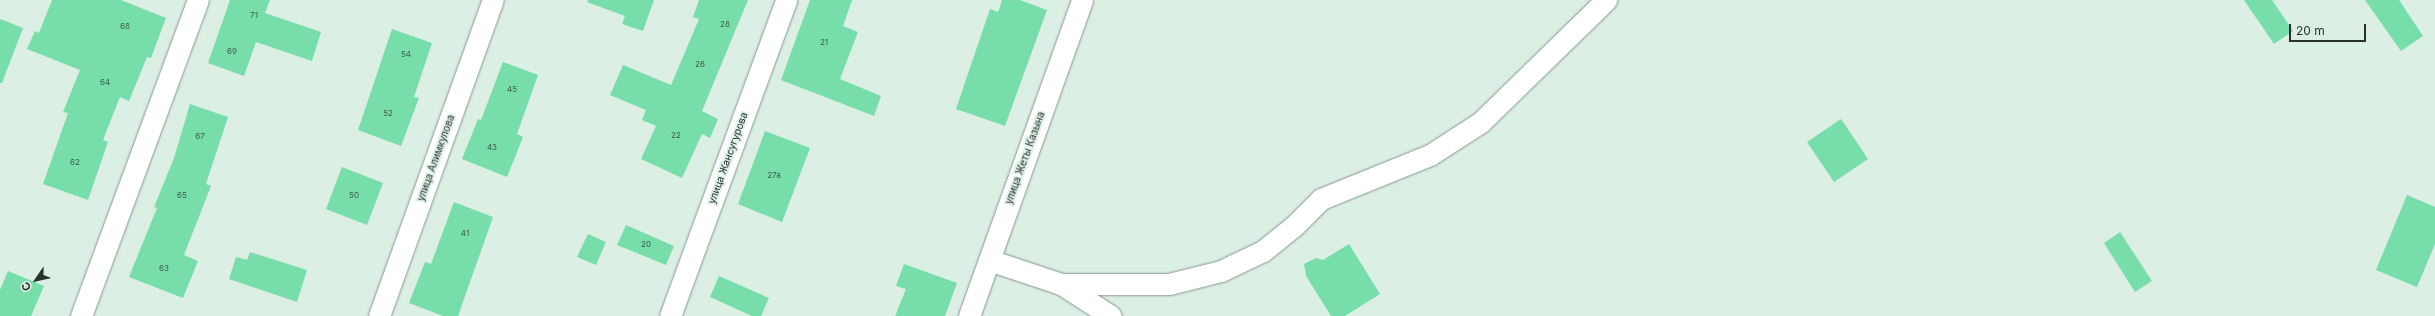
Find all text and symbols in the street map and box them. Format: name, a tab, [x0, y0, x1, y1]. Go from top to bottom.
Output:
house number: 71	[250, 11, 258, 21]
scale bar	[2291, 16, 2368, 42]
house number: 28	[720, 20, 730, 30]
house number: 68	[120, 22, 130, 32]
text: 20 m	[2296, 23, 2325, 38]
house number: 21	[820, 38, 828, 48]
house number: 69	[227, 47, 237, 57]
house number: 54	[401, 50, 411, 60]
house number: 26	[695, 60, 705, 70]
house number: 64	[100, 78, 110, 88]
house number: 45	[507, 85, 517, 95]
house number: 52	[383, 109, 393, 119]
street label: улица Жеты Казына	[1003, 110, 1047, 206]
street label: улица Жансугурова	[706, 111, 750, 205]
street label: улица Алимкулова	[415, 113, 457, 203]
house number: 22	[671, 131, 681, 141]
house number: 67	[195, 132, 205, 142]
house number: 43	[487, 143, 497, 153]
house number: 62	[70, 158, 80, 168]
house number: 27а	[767, 171, 781, 181]
house number: 65	[177, 191, 187, 201]
house number: 50	[349, 191, 359, 201]
house number: 41	[461, 229, 469, 239]
house number: 20	[641, 240, 651, 250]
north arrow	[16, 260, 56, 300]
house number: 63	[159, 264, 169, 274]
text: С	[18, 279, 34, 294]

